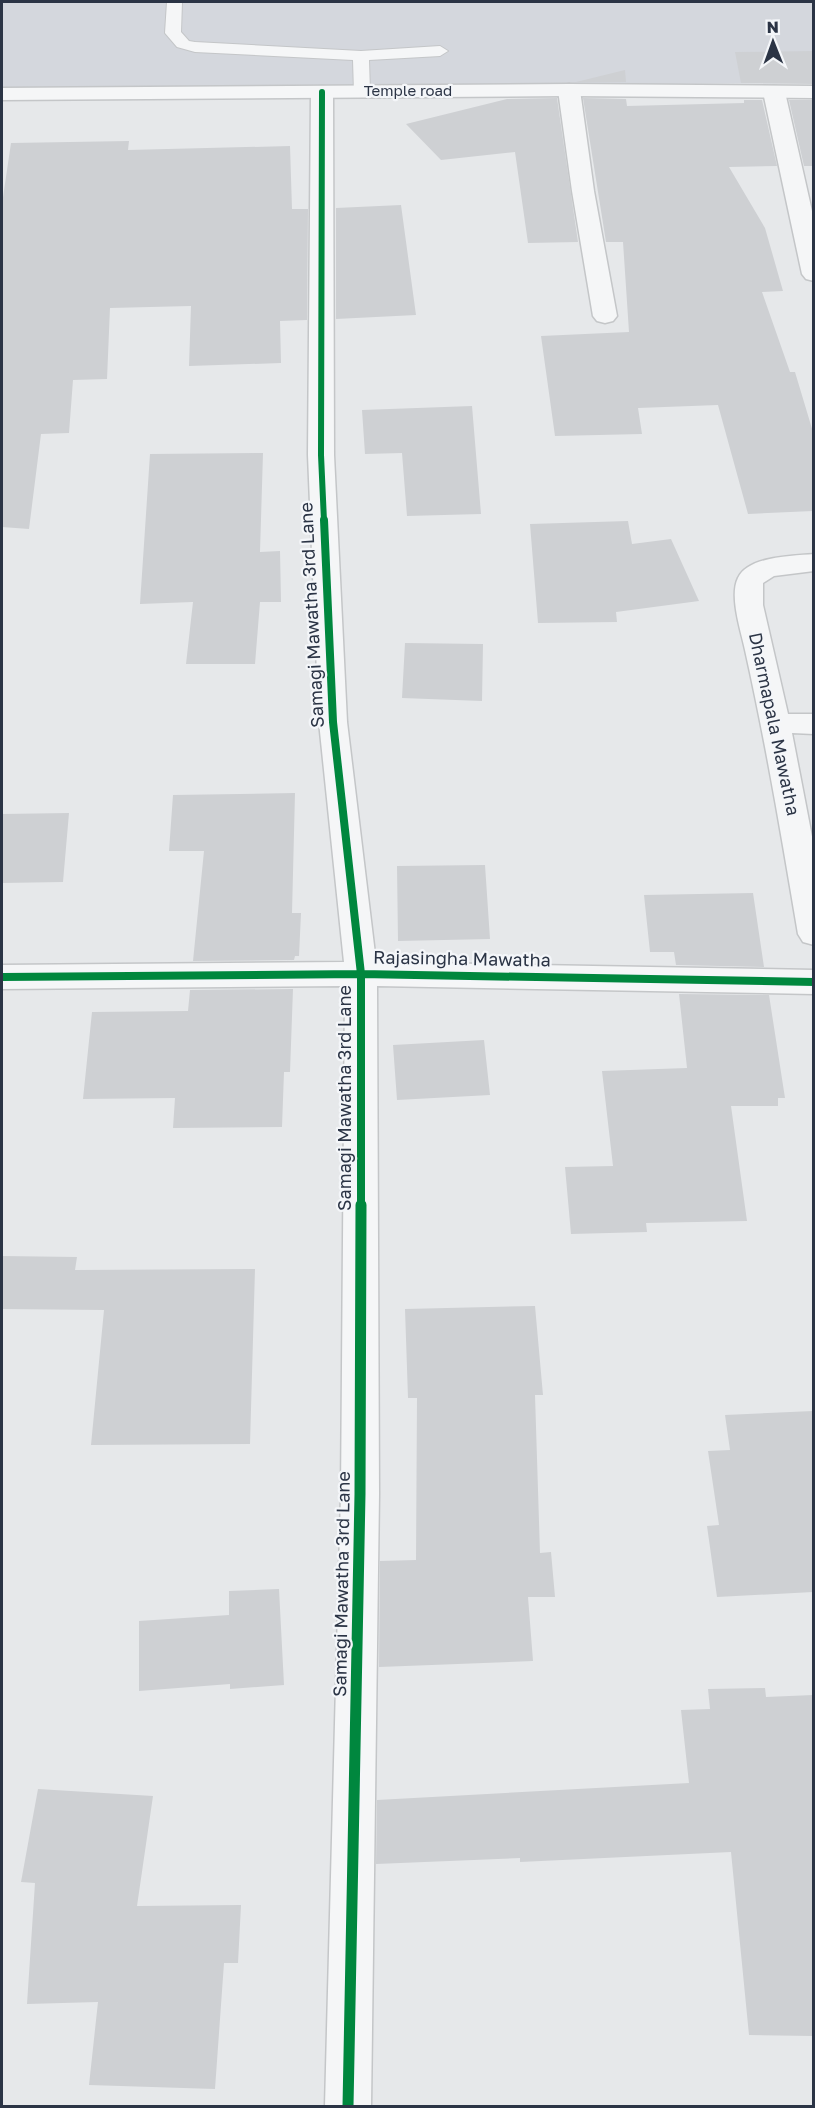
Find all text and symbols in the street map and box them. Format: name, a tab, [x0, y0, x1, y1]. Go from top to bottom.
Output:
north arrow	[743, 12, 803, 72]
text: N	[766, 17, 779, 37]
street label: Temple road	[364, 81, 452, 99]
street label: Samagi Mawatha 3rd Lane	[294, 502, 328, 728]
street label: Dharmapala Mawatha	[745, 630, 805, 817]
street label: Rajasingha Mawatha	[373, 945, 551, 971]
street label: Samagi Mawatha 3rd Lane	[333, 985, 355, 1211]
street label: Samagi Mawatha 3rd Lane	[328, 1471, 354, 1697]

